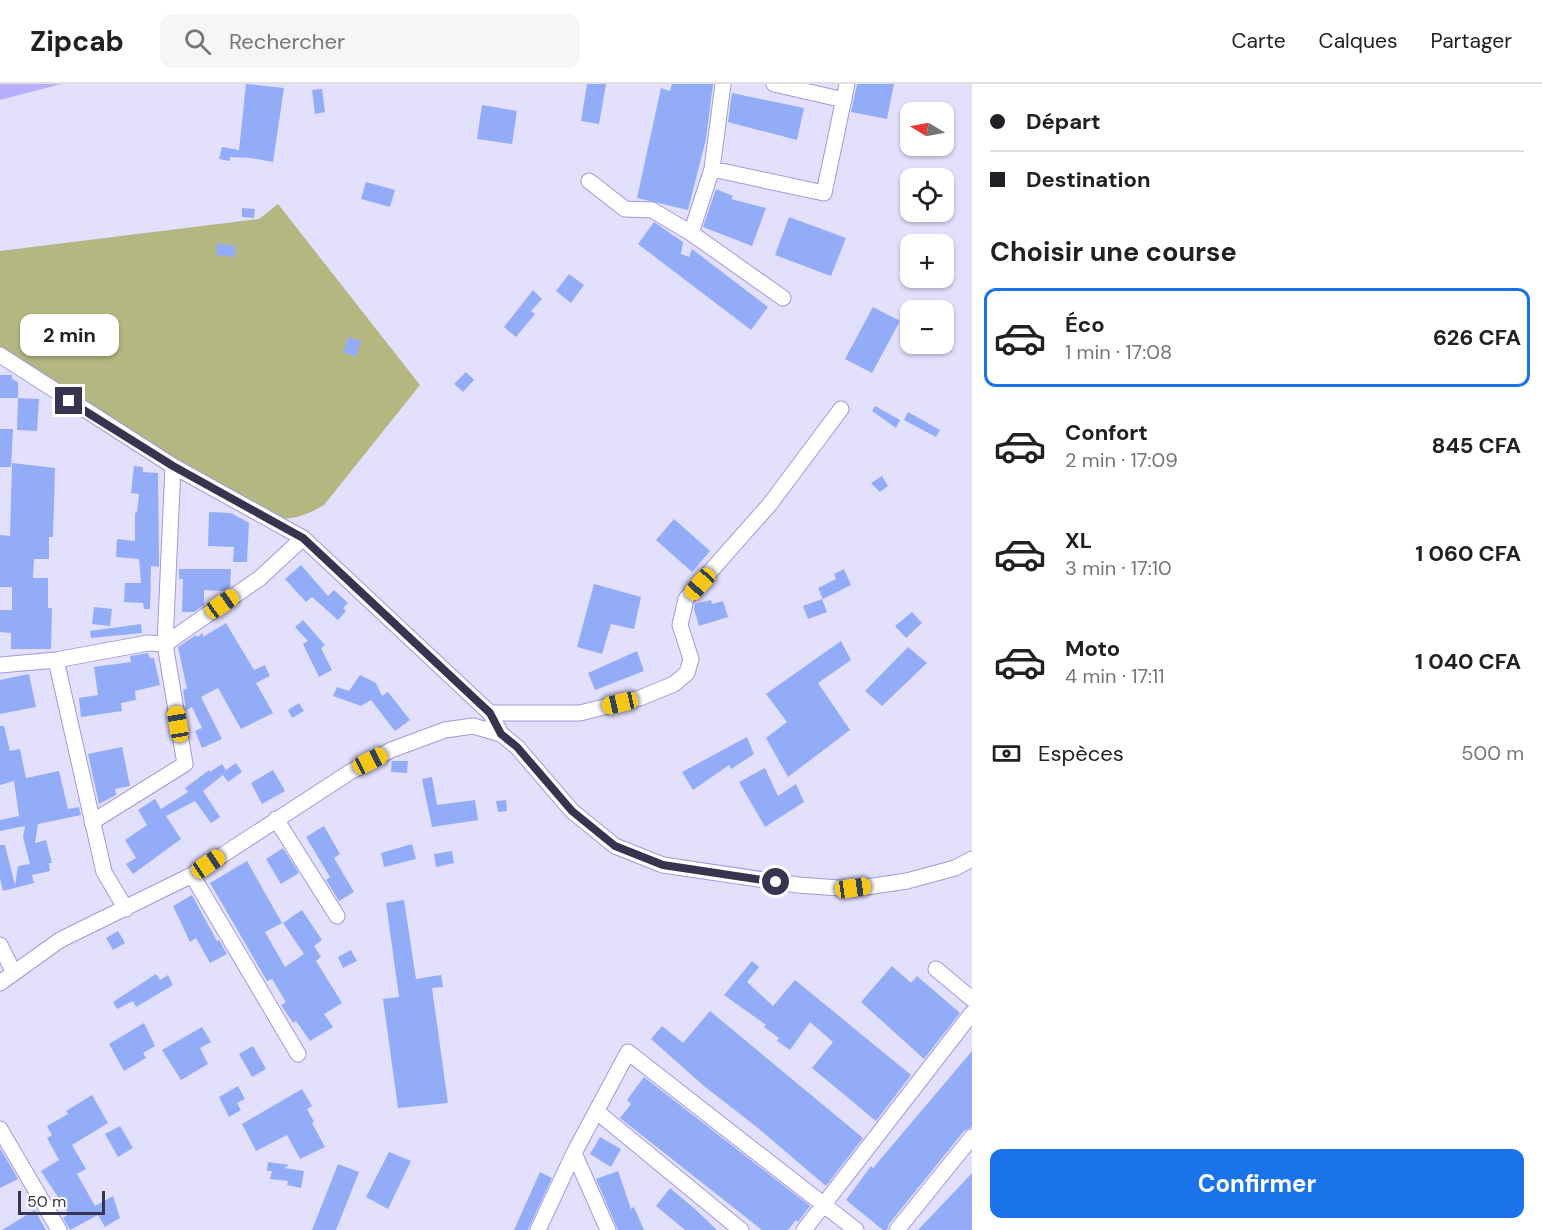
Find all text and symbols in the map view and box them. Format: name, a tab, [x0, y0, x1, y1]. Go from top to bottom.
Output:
search box	[160, 14, 580, 68]
text: Zipcab	[30, 23, 124, 60]
icon: search	[181, 25, 214, 58]
text: Rechercher	[229, 27, 345, 56]
text: Carte	[1231, 27, 1286, 55]
text: Calques	[1319, 27, 1397, 55]
text: Partager	[1430, 27, 1512, 55]
north arrow	[900, 102, 954, 156]
map controls	[900, 102, 954, 354]
text: Départ	[1026, 107, 1101, 136]
text: Destination	[1026, 165, 1151, 194]
button: locate	[900, 168, 954, 222]
button: +	[900, 234, 954, 288]
text: Choisir une course	[990, 234, 1237, 269]
button: −	[900, 300, 954, 354]
text: Éco	[1065, 310, 1105, 339]
icon: car	[993, 311, 1047, 365]
callout: 2 min	[20, 314, 118, 356]
text: 2 min	[43, 322, 96, 348]
text: 626 CFA	[1433, 323, 1521, 352]
text: 1 min · 17:08	[1065, 339, 1172, 365]
route end	[55, 387, 82, 414]
text: Confort	[1065, 418, 1148, 447]
icon: car	[993, 419, 1047, 473]
text: 845 CFA	[1432, 431, 1521, 460]
text: 2 min · 17:09	[1065, 447, 1178, 473]
text: XL	[1065, 526, 1092, 555]
icon: car	[993, 527, 1047, 581]
text: 1 060 CFA	[1415, 539, 1521, 568]
text: 3 min · 17:10	[1065, 555, 1172, 581]
car	[681, 565, 719, 603]
car	[202, 586, 242, 622]
text: Moto	[1065, 634, 1120, 663]
icon: car	[993, 635, 1047, 689]
text: 1 040 CFA	[1415, 647, 1521, 676]
text: 4 min · 17:11	[1065, 663, 1165, 689]
car	[600, 690, 640, 716]
car	[166, 705, 190, 743]
icon: cash	[990, 737, 1023, 770]
text: Espèces	[1038, 739, 1124, 768]
text: 500 m	[1461, 740, 1524, 766]
car	[350, 745, 390, 777]
car	[188, 846, 228, 882]
route start	[762, 868, 789, 895]
car	[834, 877, 872, 899]
button: Confirmer	[990, 1149, 1524, 1218]
scale bar	[18, 1188, 105, 1216]
text: 50 m	[27, 1191, 66, 1212]

